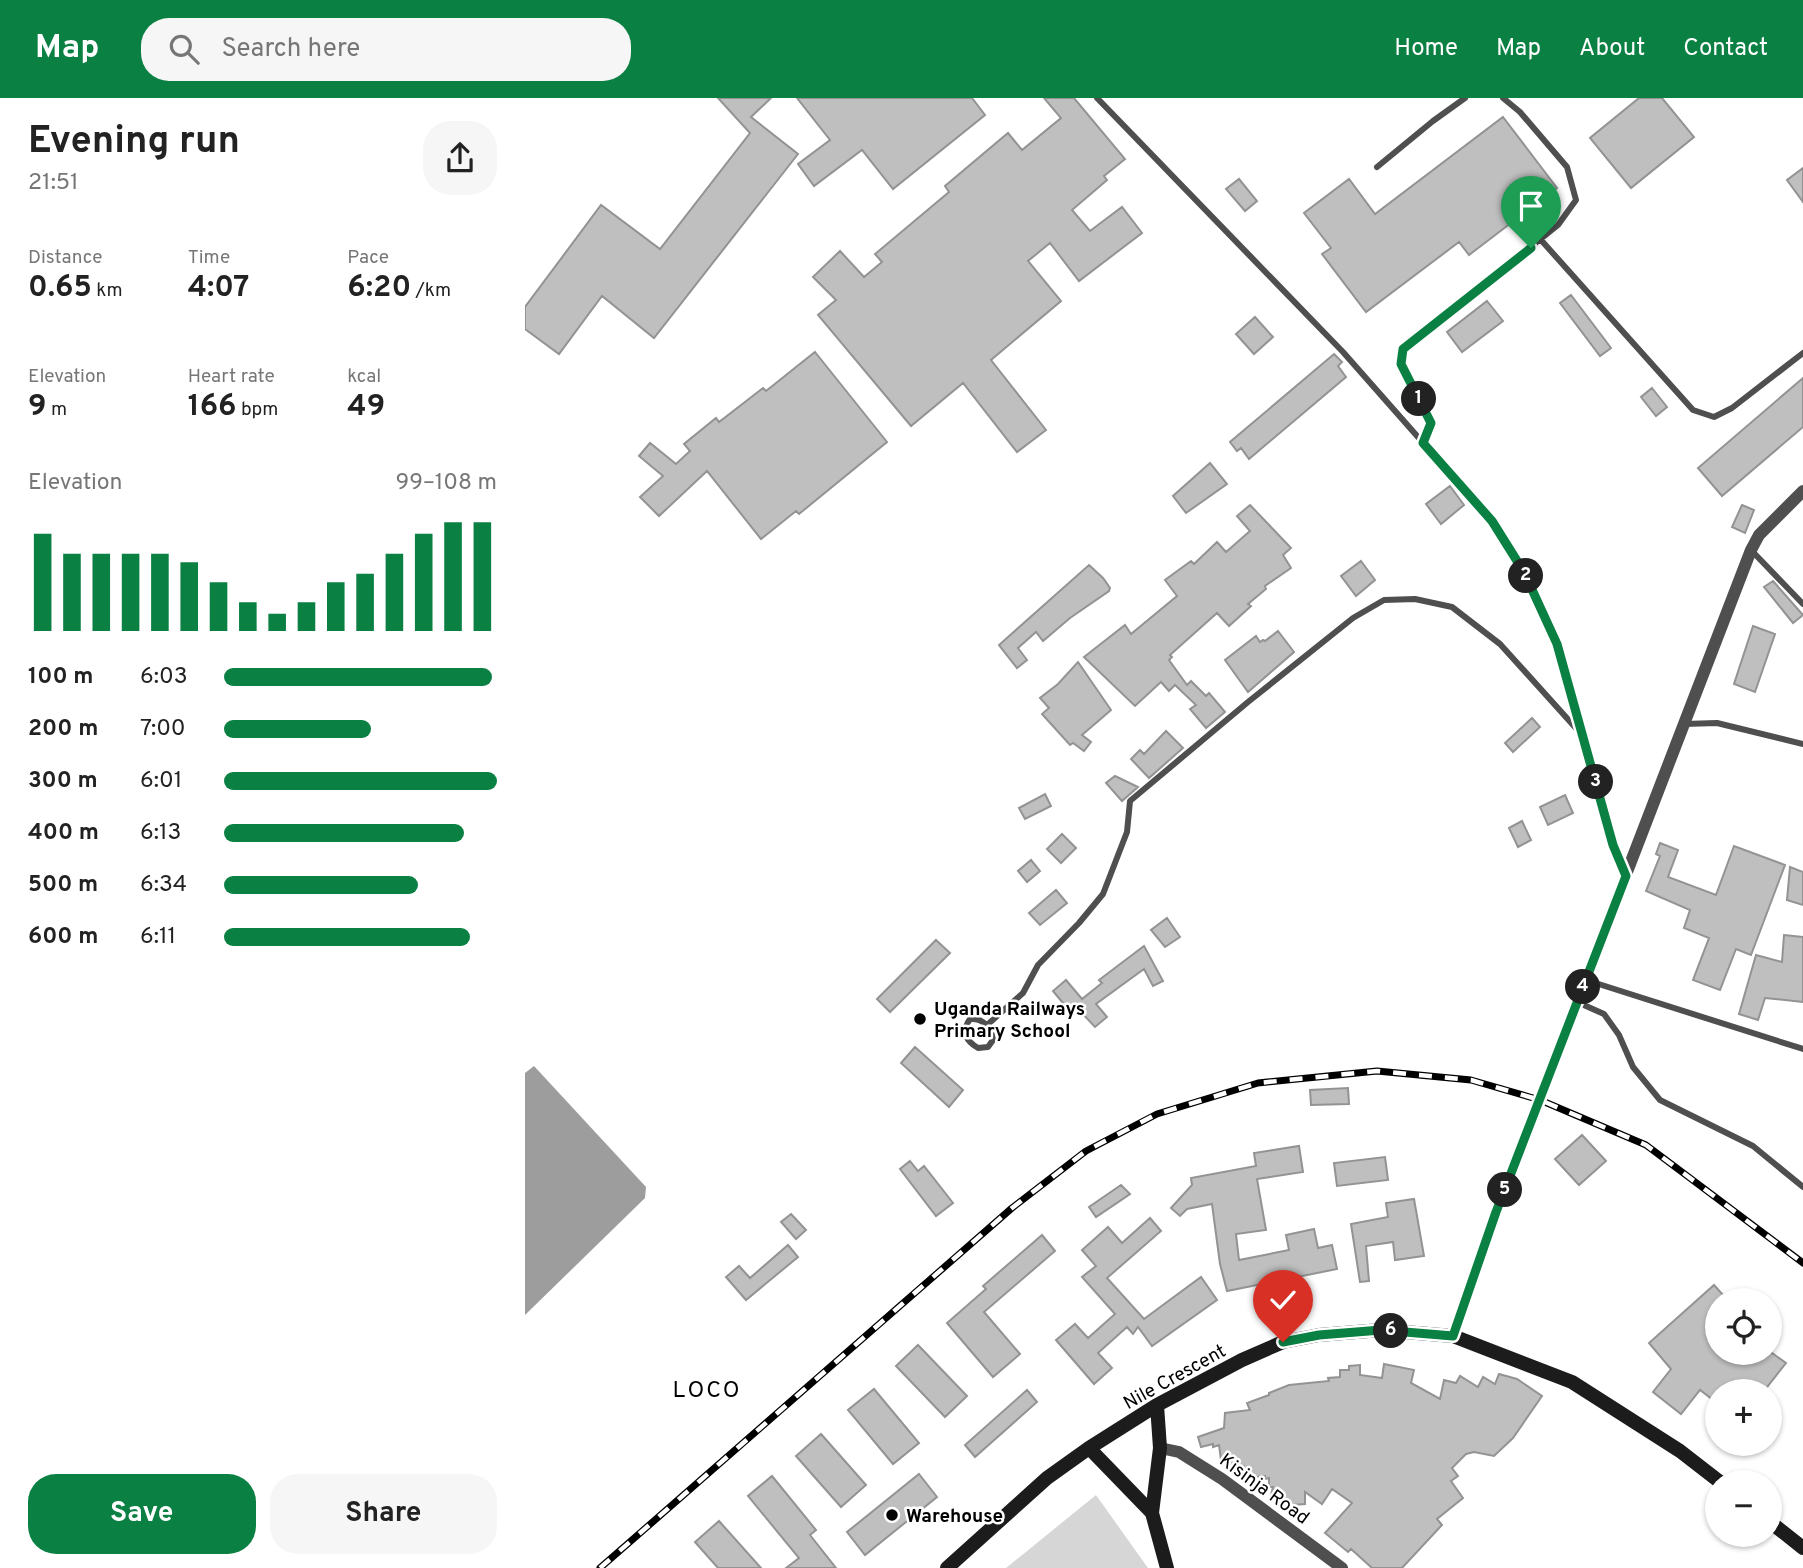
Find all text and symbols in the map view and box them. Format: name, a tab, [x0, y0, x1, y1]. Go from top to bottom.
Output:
search box	[141, 18, 631, 81]
text: Map	[35, 28, 99, 70]
icon: search	[165, 30, 203, 68]
text: Search here	[221, 33, 360, 66]
text: Home	[1394, 34, 1458, 64]
text: Map	[1496, 34, 1541, 64]
text: About	[1579, 34, 1645, 64]
text: Contact	[1683, 34, 1768, 64]
text: Evening run	[28, 118, 240, 167]
button: share	[423, 121, 497, 195]
text: 21:51	[28, 169, 79, 198]
pin	[1501, 176, 1561, 248]
icon: arrive	[1512, 187, 1550, 225]
text: Distance	[28, 246, 103, 270]
text: Time	[188, 246, 230, 270]
text: Pace	[347, 246, 389, 270]
text: 0.65	[28, 270, 92, 307]
text: 4:07	[188, 270, 249, 307]
text: 6:20	[347, 270, 411, 307]
text: km	[92, 279, 123, 303]
text: /km	[411, 279, 451, 303]
text: Elevation	[28, 365, 106, 389]
text: Heart rate	[188, 365, 275, 389]
text: kcal	[347, 365, 381, 389]
pin: 1	[1401, 382, 1437, 416]
text: 1	[1415, 386, 1422, 410]
text: 9	[28, 389, 46, 426]
text: 166	[188, 389, 237, 426]
text: 49	[347, 389, 385, 426]
text: m	[46, 398, 67, 422]
text: bpm	[237, 398, 278, 422]
text: Elevation	[28, 469, 123, 498]
text: 99–108 m	[396, 469, 497, 498]
pin: 2	[1509, 559, 1543, 594]
text: 2	[1520, 563, 1531, 587]
text: 100 m	[28, 663, 93, 692]
text: 6:03	[140, 663, 188, 692]
text: 200 m	[28, 715, 98, 744]
text: 7:00	[140, 715, 186, 744]
pin: 3	[1579, 764, 1613, 800]
text: 300 m	[28, 767, 98, 796]
text: 6:01	[140, 767, 182, 796]
text: 3	[1590, 769, 1601, 793]
text: 400 m	[28, 819, 99, 848]
text: 6:13	[140, 819, 181, 848]
text: 500 m	[28, 871, 98, 900]
text: 6:34	[140, 871, 187, 900]
text: 600 m	[28, 923, 98, 952]
text: 6:11	[140, 923, 176, 952]
pin: 4	[1565, 970, 1601, 1004]
text: 4	[1576, 974, 1589, 998]
place label: Uganda Railways Primary School	[934, 998, 1085, 1044]
marker: Uganda Railways Primary School	[912, 1011, 928, 1027]
pin: 5	[1487, 1172, 1523, 1208]
text: 5	[1499, 1177, 1510, 1201]
pin	[1253, 1270, 1313, 1342]
icon: check	[1264, 1281, 1302, 1319]
map controls	[1705, 1288, 1782, 1547]
button: locate	[1705, 1288, 1782, 1365]
pin: 6	[1373, 1314, 1409, 1348]
text: 6	[1385, 1318, 1396, 1342]
street label: Nile Crescent	[1119, 1340, 1230, 1416]
district label: LOCO	[673, 1377, 741, 1406]
button: +	[1705, 1379, 1782, 1456]
street label: Kisinja Road	[1214, 1449, 1314, 1530]
button: −	[1705, 1470, 1782, 1547]
button: Save	[28, 1474, 256, 1554]
button: Share	[270, 1474, 497, 1554]
place label: Warehouse	[906, 1505, 1003, 1529]
marker: Warehouse	[884, 1507, 900, 1523]

